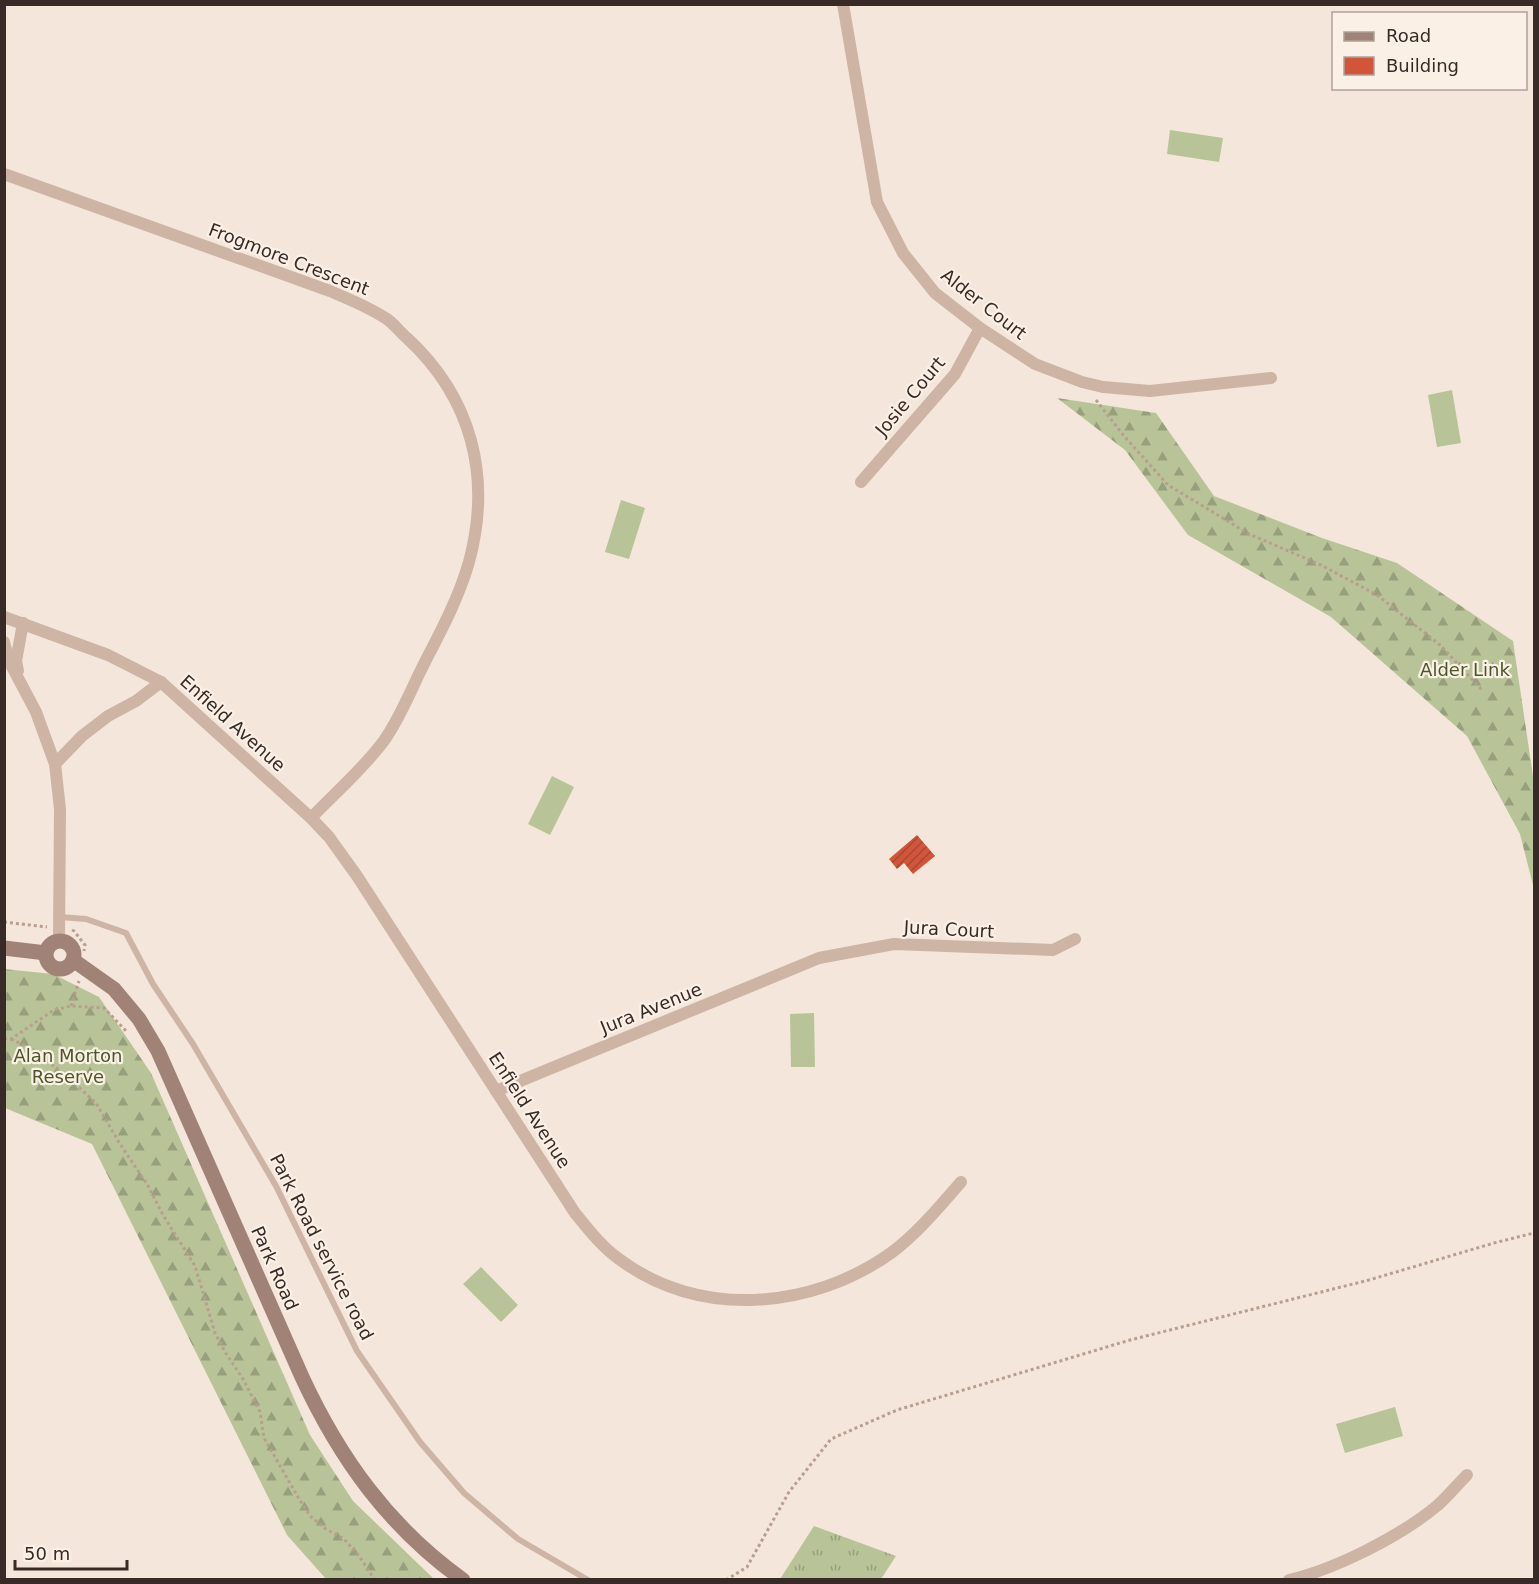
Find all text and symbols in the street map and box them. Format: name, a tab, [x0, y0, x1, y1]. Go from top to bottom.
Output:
legend	[1332, 12, 1527, 90]
text: Road	[1386, 25, 1431, 46]
text: Building	[1386, 55, 1459, 76]
street label: Frogmore Crescent	[206, 219, 372, 299]
street label: Alder Court	[937, 264, 1031, 344]
street label: Josie Court	[870, 352, 949, 441]
park label: Alder Link	[1420, 659, 1510, 680]
street label: Enfield Avenue	[176, 670, 290, 776]
street label: Jura Court	[902, 916, 995, 942]
street label: Jura Avenue	[596, 978, 705, 1038]
park label: Alan Morton Reserve	[14, 1045, 122, 1087]
street label: Enfield Avenue	[485, 1048, 575, 1172]
street label: Park Road service road	[266, 1150, 378, 1344]
street label: Park Road	[247, 1223, 303, 1313]
scale bar	[15, 1533, 128, 1571]
text: 50 m	[24, 1543, 70, 1564]

